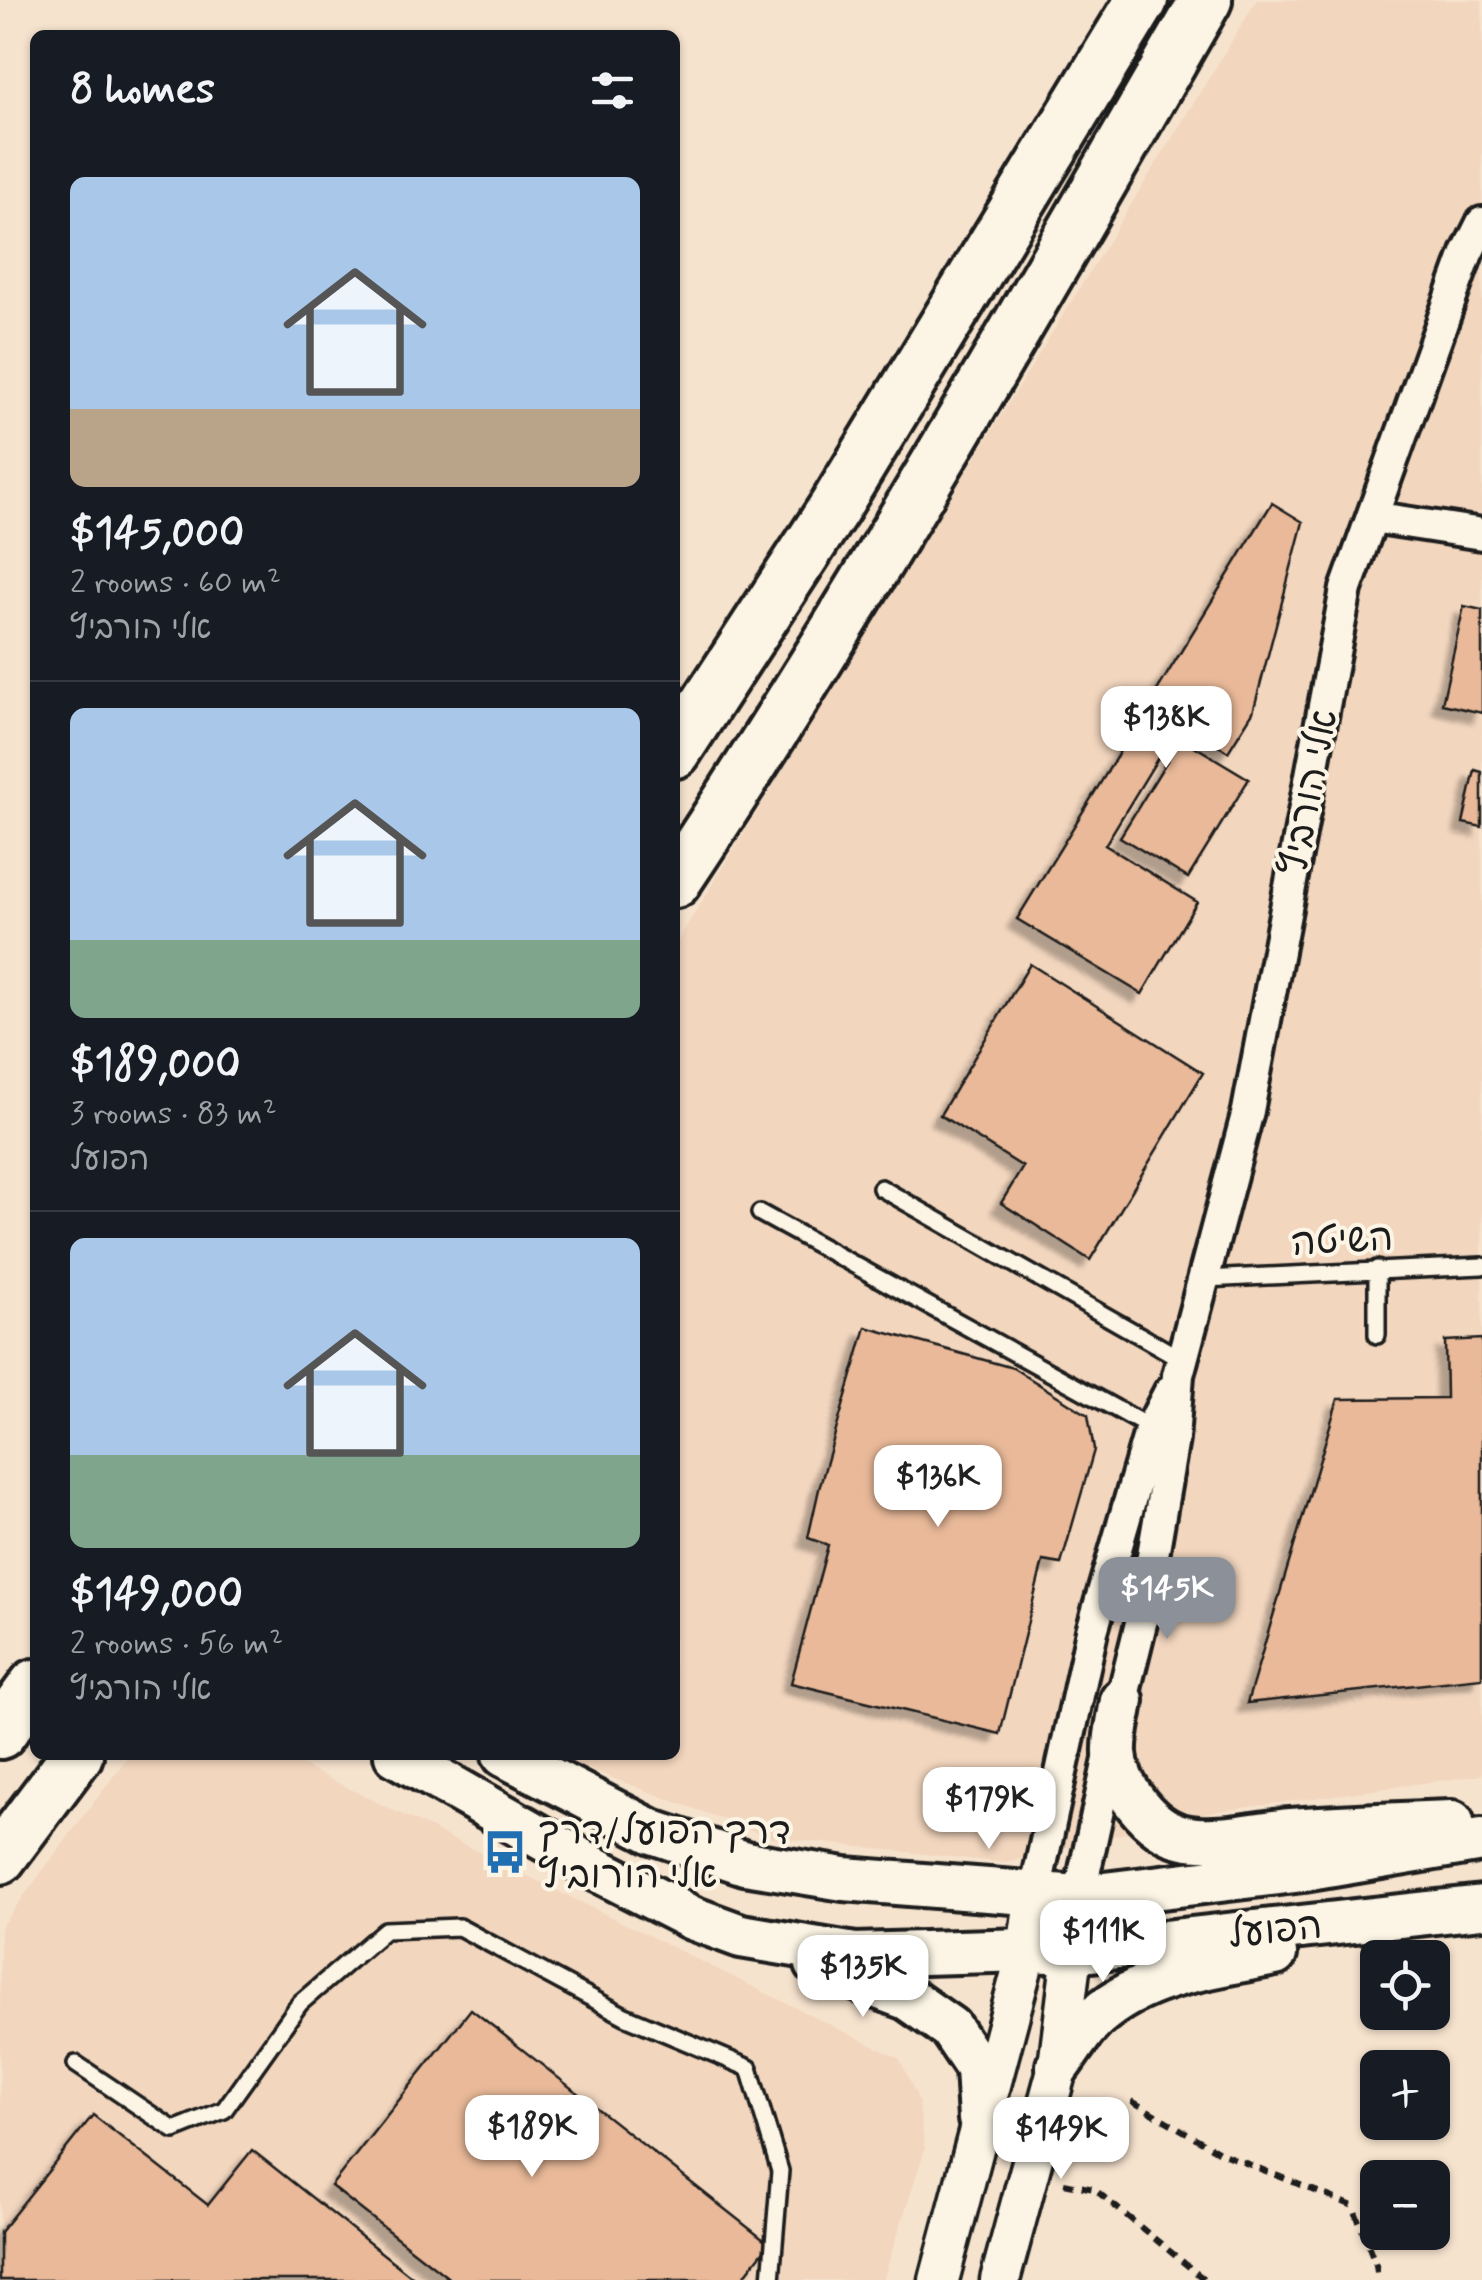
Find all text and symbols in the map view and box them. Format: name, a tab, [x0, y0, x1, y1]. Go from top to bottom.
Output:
text: 8 homes	[70, 63, 215, 118]
icon: filters	[585, 63, 640, 118]
icon: home	[265, 242, 445, 422]
text: $145,000	[70, 507, 244, 562]
text: 2 rooms · 60 m²	[70, 562, 281, 604]
text: אלי הורביץ	[70, 608, 211, 650]
pin: $138K	[1096, 686, 1236, 771]
text: $138K	[1123, 697, 1209, 739]
street label: אלי הורביץ	[1270, 706, 1351, 879]
icon: home	[265, 773, 445, 953]
text: $189,000	[70, 1038, 240, 1093]
text: 3 rooms · 83 m²	[70, 1093, 277, 1135]
text: הפועל	[70, 1139, 150, 1181]
street label: השיטה	[1290, 1214, 1394, 1269]
icon: home	[265, 1303, 445, 1483]
pin: $136K	[868, 1445, 1008, 1530]
text: $136K	[896, 1456, 980, 1498]
pin: $145K	[1097, 1557, 1237, 1642]
text: $149,000	[70, 1568, 243, 1623]
text: $145K	[1121, 1568, 1213, 1610]
text: 2 rooms · 56 m²	[70, 1623, 283, 1665]
text: אלי הורביץ	[70, 1669, 211, 1711]
pin: $179K	[919, 1767, 1059, 1852]
text: $179K	[945, 1778, 1033, 1820]
place label: דרך הפועל/דרך אלי הורוביץ	[538, 1808, 791, 1901]
bus stop icon: דרך הפועל/דרך אלי הורוביץ	[481, 1828, 529, 1876]
pin: $111K	[1033, 1900, 1173, 1985]
street label: הפועל	[1226, 1902, 1325, 1961]
text: $111K	[1062, 1911, 1144, 1953]
pin: $135K	[793, 1935, 933, 2020]
map controls	[1360, 1940, 1450, 2250]
button: locate	[1360, 1940, 1450, 2030]
text: $135K	[819, 1946, 907, 1988]
button: +	[1360, 2050, 1450, 2140]
pin: $189K	[462, 2095, 602, 2180]
pin: $149K	[991, 2097, 1131, 2182]
text: $189K	[487, 2106, 577, 2148]
text: $149K	[1015, 2108, 1107, 2150]
button: −	[1360, 2160, 1450, 2250]

